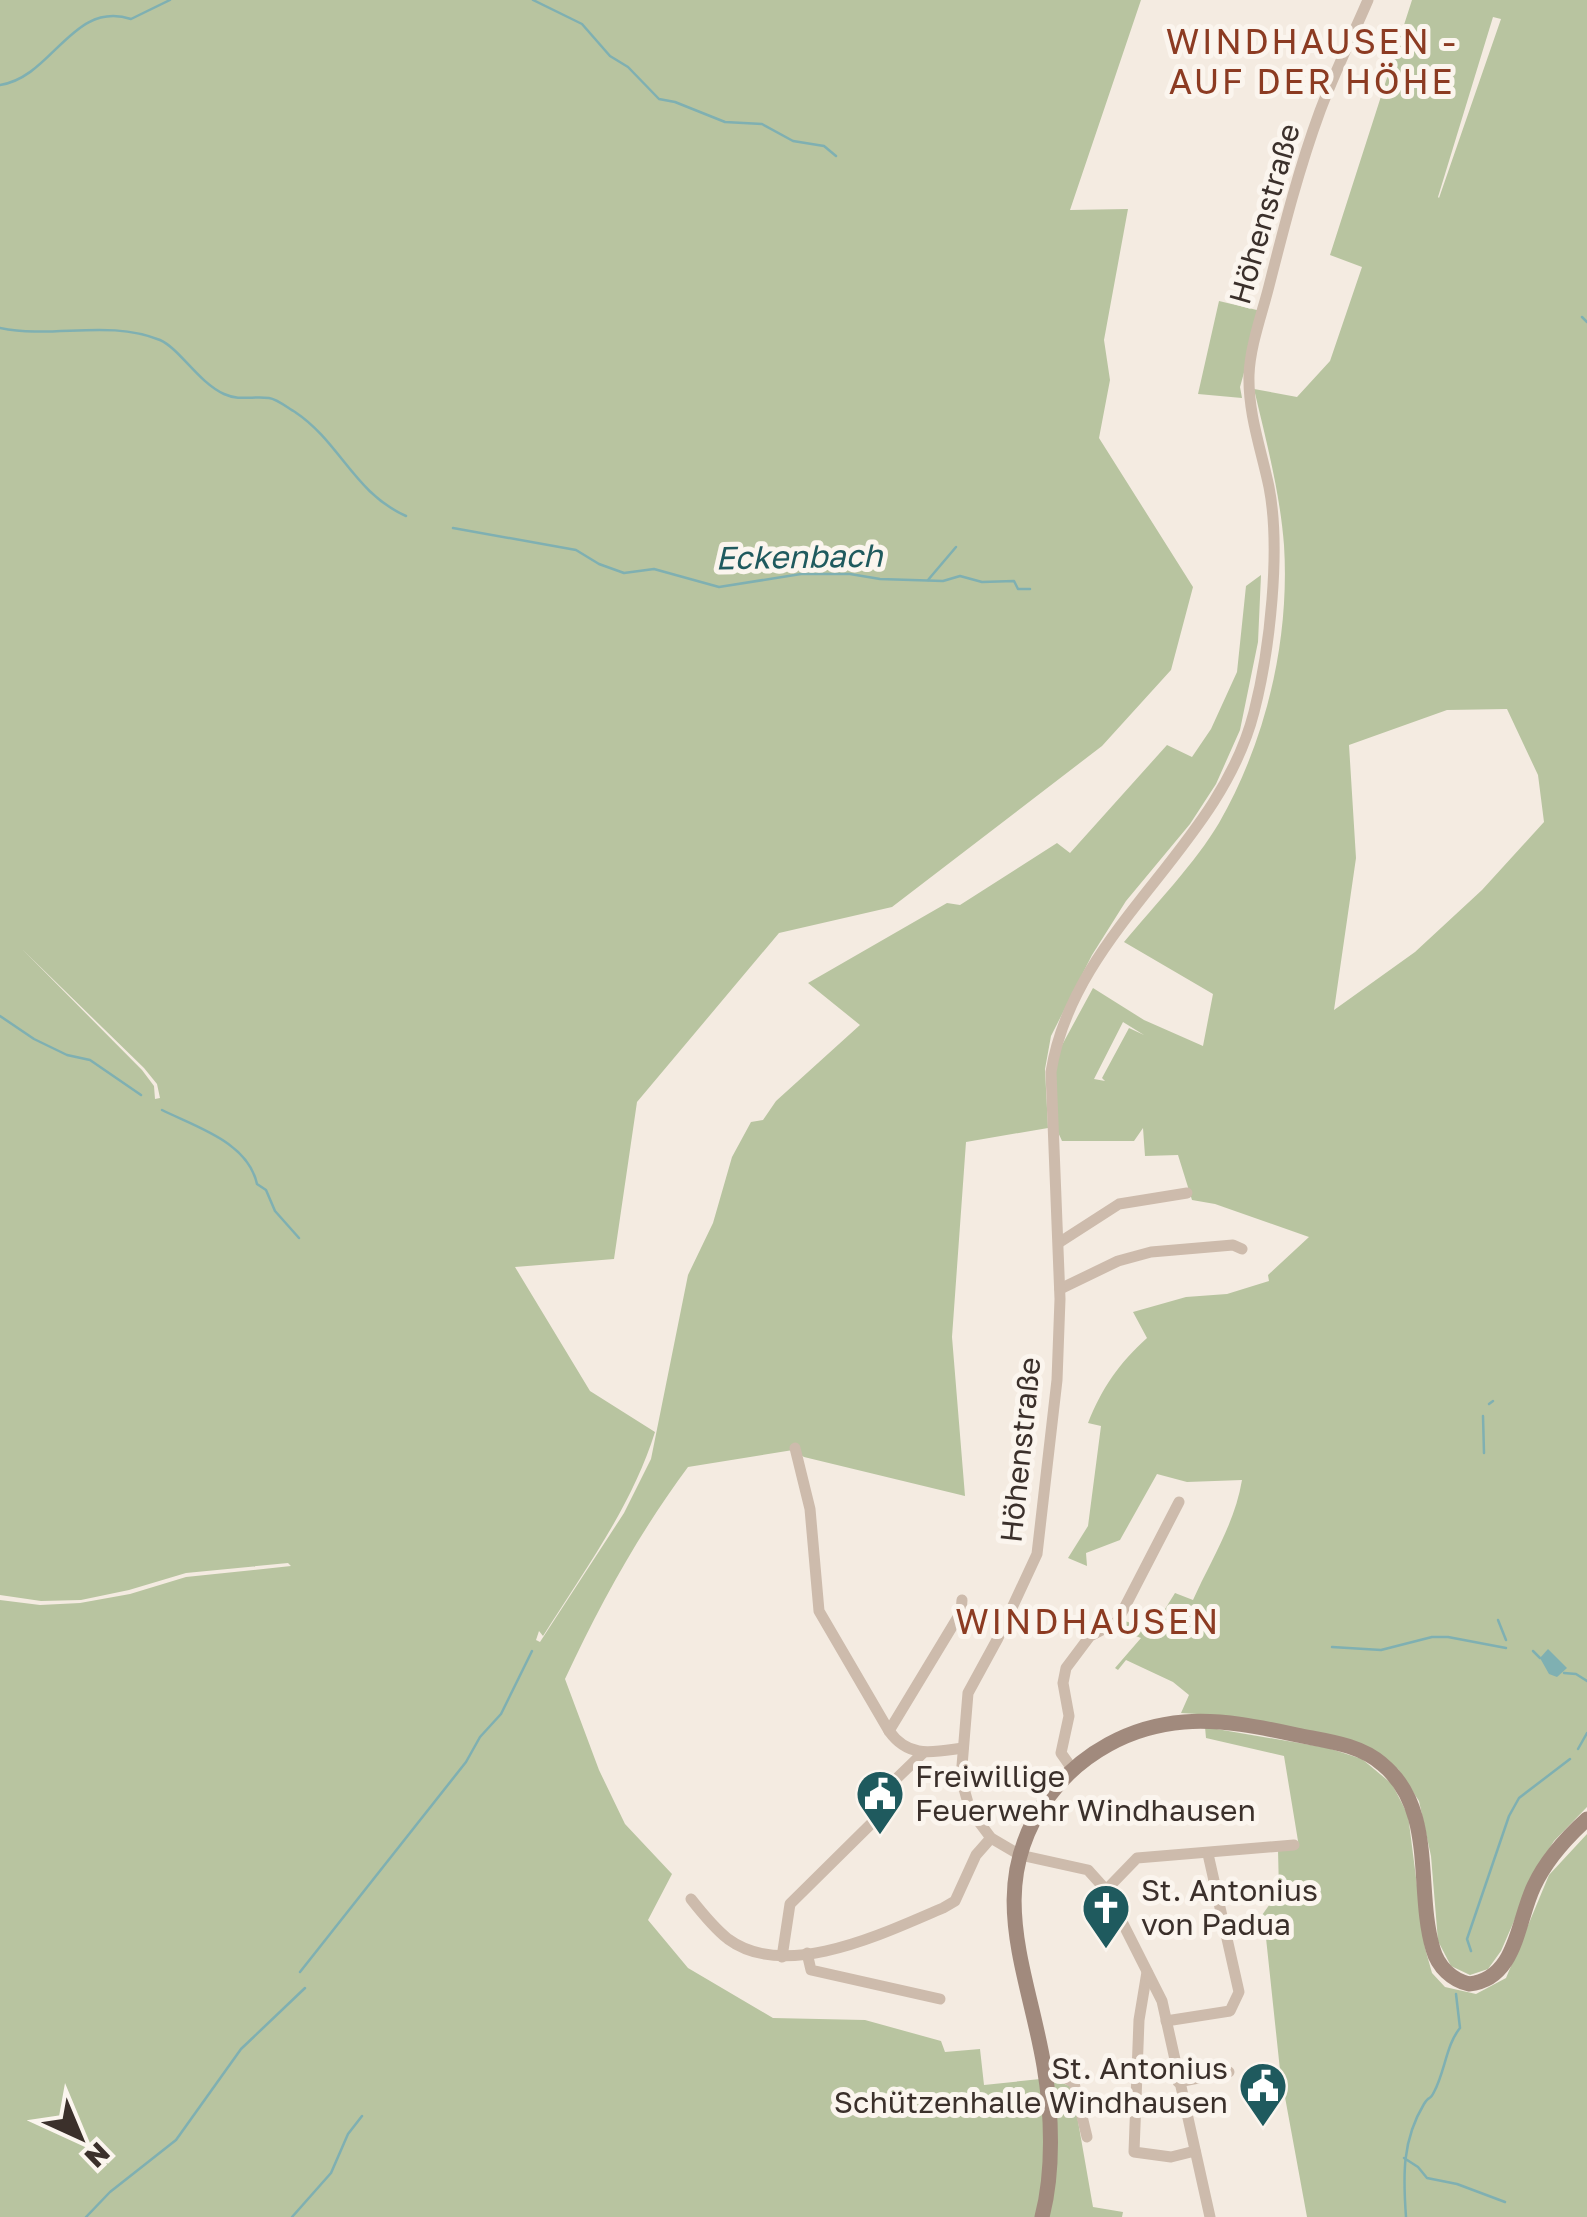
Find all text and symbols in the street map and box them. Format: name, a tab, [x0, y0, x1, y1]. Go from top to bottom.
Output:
district label: WINDHAUSEN - AUF DER HÖHE	[1166, 20, 1458, 102]
street label: Höhenstraße	[1221, 119, 1307, 308]
water label: Eckenbach	[715, 536, 884, 576]
street label: Höhenstraße	[992, 1355, 1048, 1544]
district label: WINDHAUSEN	[955, 1600, 1221, 1642]
place label: Freiwillige Feuerwehr Windhausen	[915, 1758, 1256, 1828]
public building icon: Freiwillige Feuerwehr Windhausen	[854, 1768, 906, 1836]
place label: St. Antonius von Padua	[1141, 1872, 1318, 1942]
church icon: St. Antonius von Padua	[1080, 1882, 1132, 1950]
place label: St. Antonius Schützenhalle Windhausen	[834, 2050, 1228, 2120]
public building icon: St. Antonius Schützenhalle Windhausen	[1237, 2060, 1289, 2128]
north arrow	[30, 2087, 130, 2187]
text: N	[79, 2136, 117, 2175]

